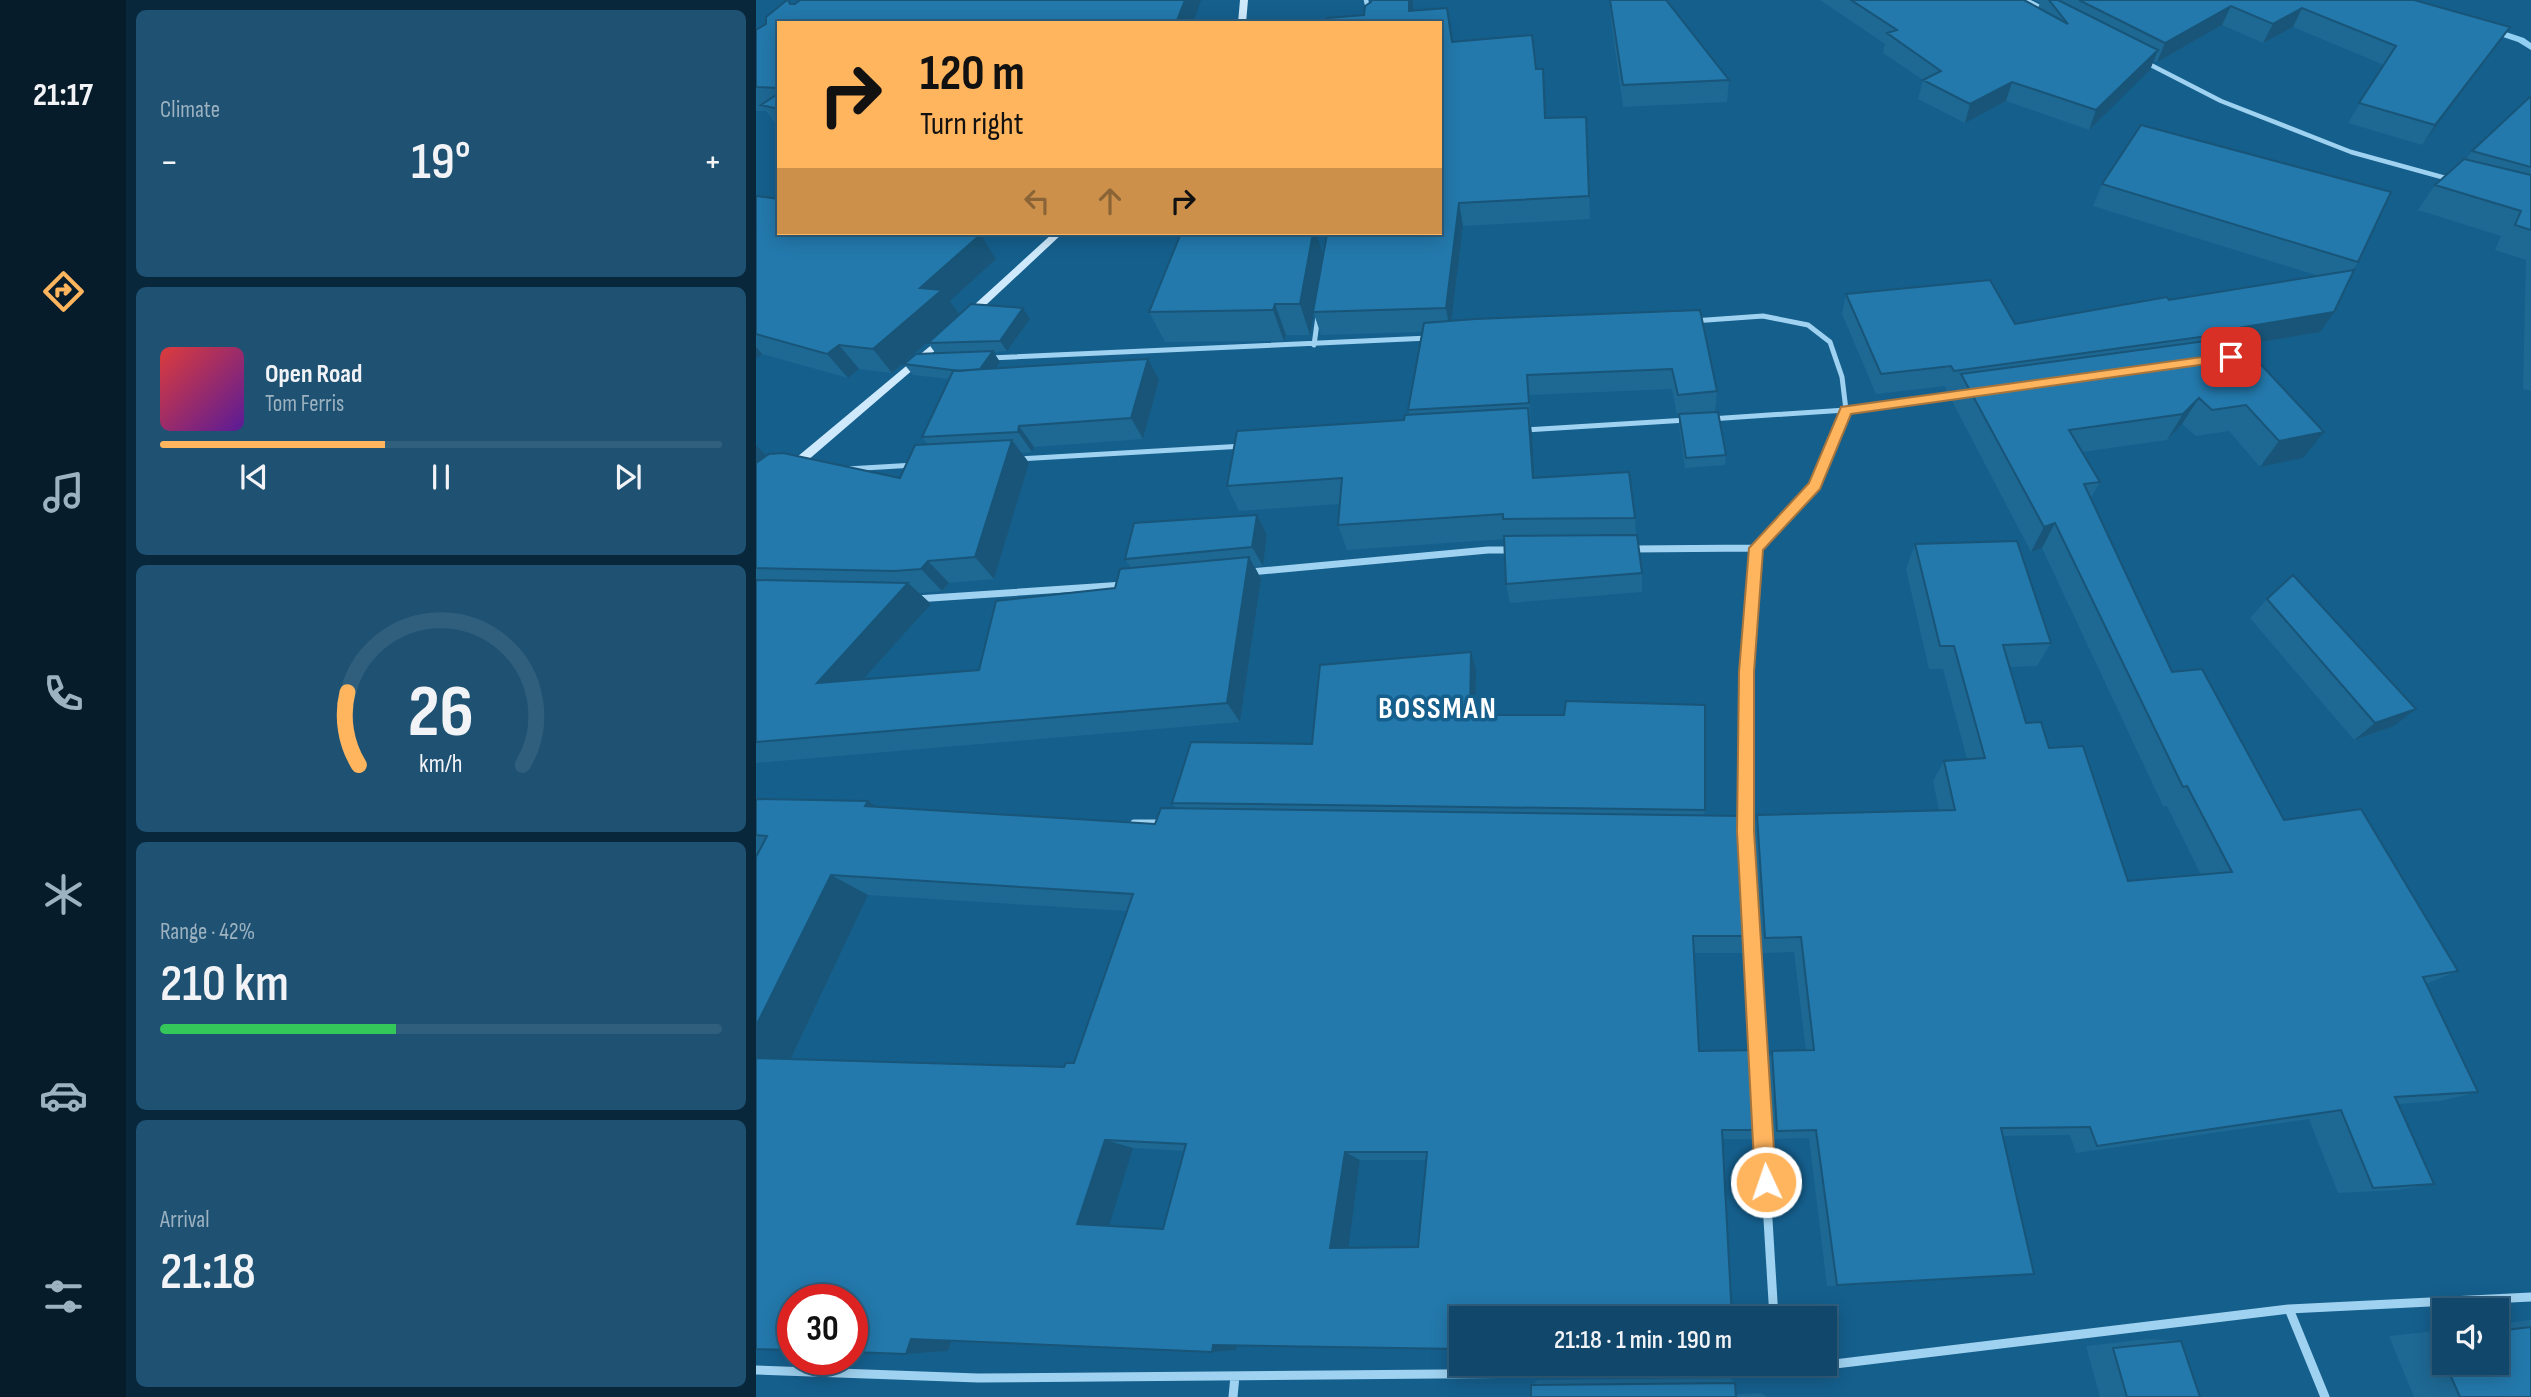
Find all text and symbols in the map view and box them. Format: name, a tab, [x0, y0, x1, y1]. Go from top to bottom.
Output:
text: 120 m	[920, 45, 1025, 104]
icon: right	[805, 49, 896, 140]
text: 21:17	[33, 76, 93, 115]
text: Climate	[160, 96, 220, 124]
text: Turn right	[920, 105, 1024, 144]
text: 19°	[411, 131, 471, 194]
text: −	[160, 140, 179, 185]
text: +	[703, 140, 722, 185]
icon: left	[1018, 182, 1056, 220]
icon: ahead	[1091, 182, 1129, 220]
icon: right	[1164, 182, 1202, 220]
icon: directions	[39, 267, 88, 316]
pin	[2201, 327, 2261, 387]
icon: arrive	[2212, 338, 2250, 376]
text: Open Road	[265, 359, 362, 390]
text: Tom Ferris	[265, 390, 344, 418]
icon: previous	[235, 458, 273, 496]
icon: pause	[422, 458, 460, 496]
icon: next	[609, 458, 647, 496]
icon: music	[39, 468, 88, 517]
icon: phone	[39, 669, 88, 718]
text: 26	[408, 669, 474, 757]
district label: BOSSMAN	[1378, 691, 1498, 727]
text: km/h	[419, 748, 463, 779]
icon: climate	[39, 870, 88, 919]
text: Range · 42%	[160, 918, 255, 946]
text: 210 km	[160, 953, 289, 1016]
icon: car	[39, 1071, 88, 1120]
position arrow	[1729, 1145, 1803, 1219]
text: Arrival	[160, 1206, 209, 1234]
text: 21:18	[160, 1241, 256, 1304]
icon: filters	[39, 1272, 88, 1321]
speed limit sign: 30	[777, 1284, 868, 1375]
map controls	[2432, 1298, 2509, 1375]
button: sound	[2432, 1298, 2509, 1375]
text: 21:18 · 1 min · 190 m	[1554, 1325, 1732, 1356]

